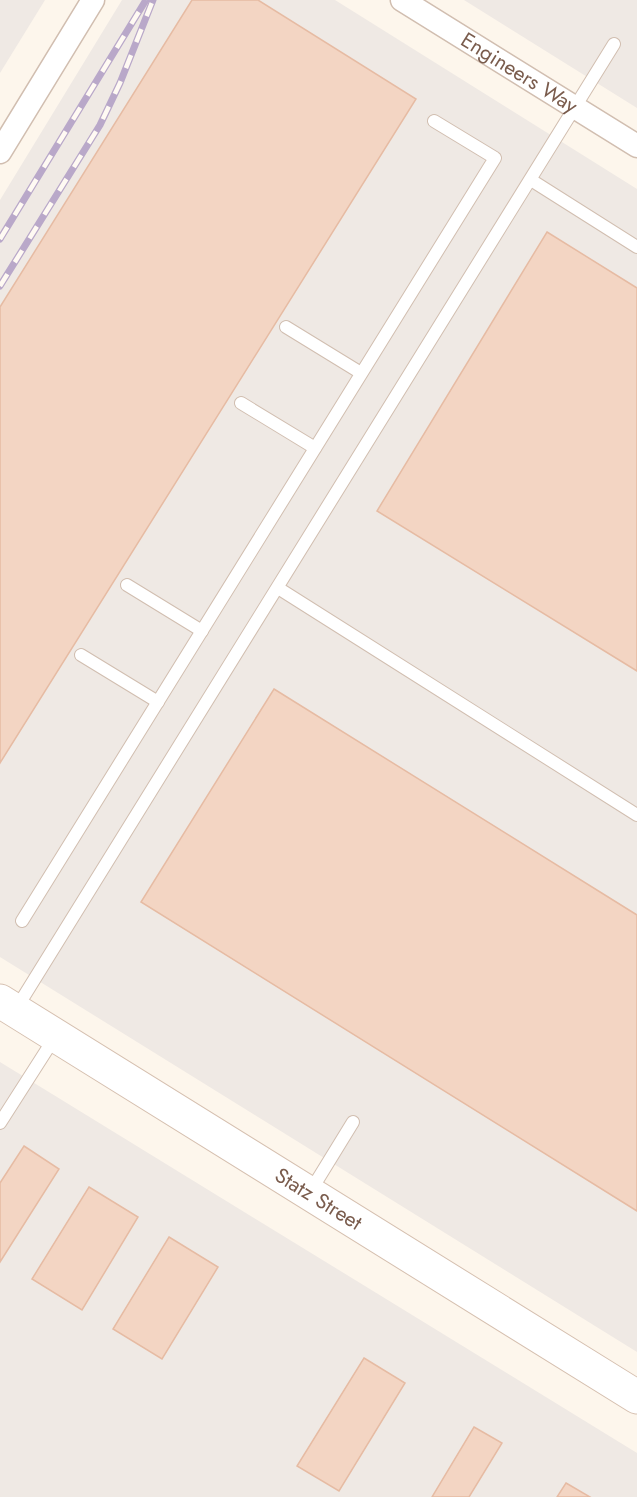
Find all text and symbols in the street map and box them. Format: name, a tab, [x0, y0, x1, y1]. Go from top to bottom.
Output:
street label: Engineers Way	[455, 25, 584, 121]
street label: Statz Street	[269, 1160, 368, 1238]

